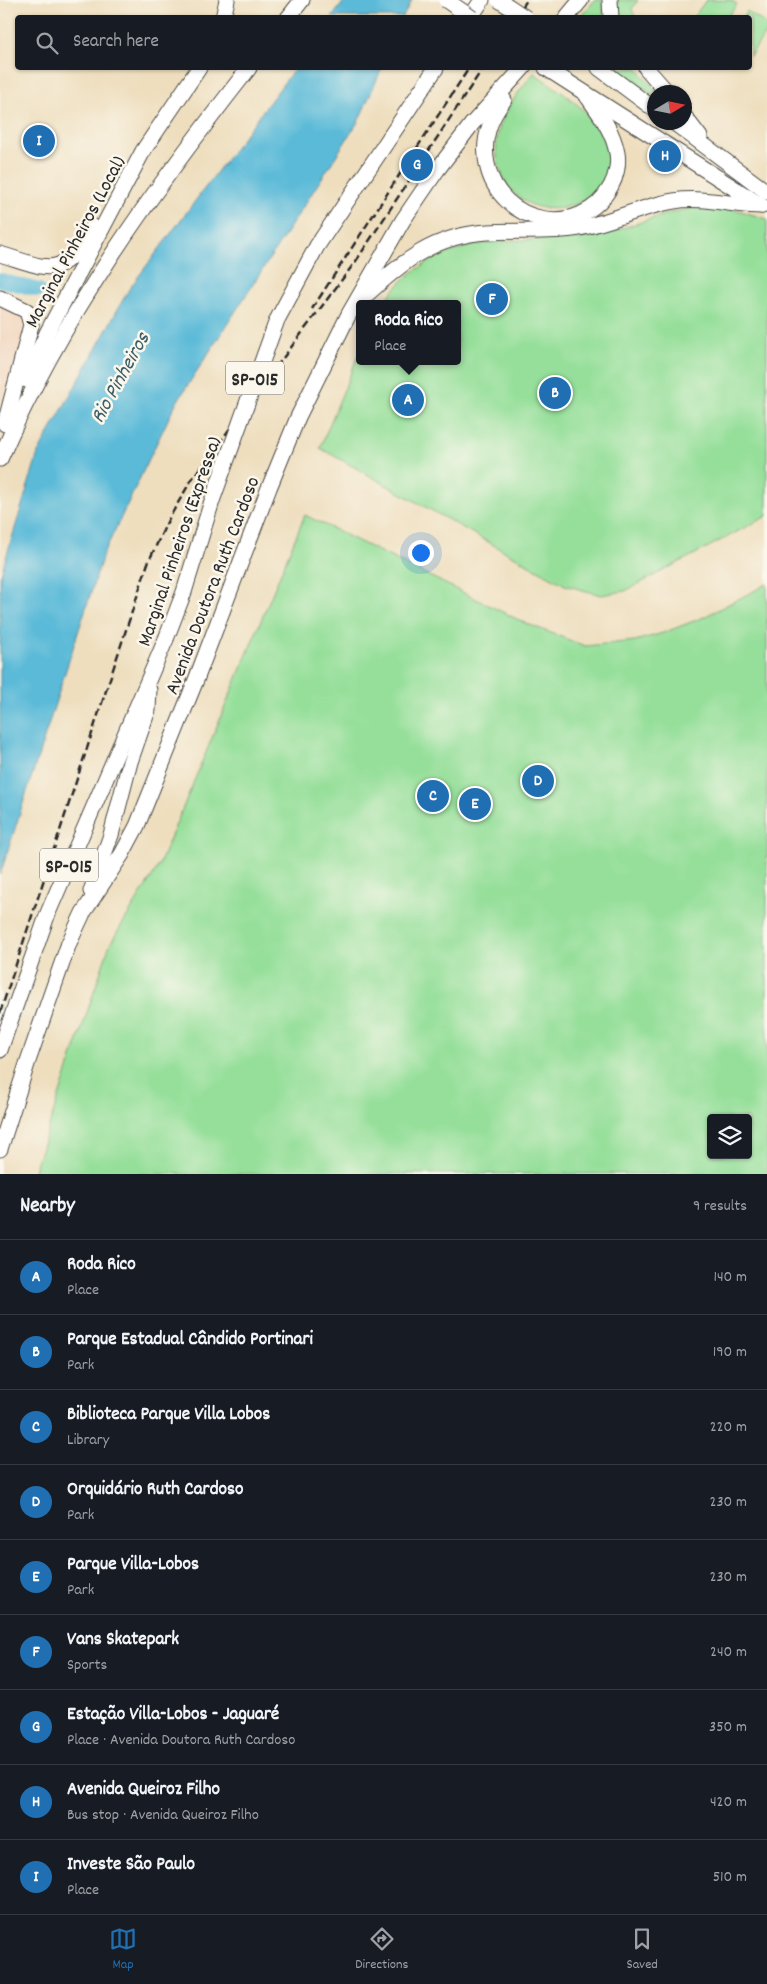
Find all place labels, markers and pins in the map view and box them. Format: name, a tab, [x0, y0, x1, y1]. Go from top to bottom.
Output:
pin: I	[23, 122, 55, 160]
pin: H	[649, 137, 681, 175]
pin: G	[401, 146, 433, 184]
pin: F	[476, 280, 508, 318]
pin: B	[539, 374, 571, 412]
pin: A	[392, 381, 424, 419]
pin: D	[522, 762, 554, 800]
pin: C	[417, 777, 449, 815]
pin: E	[459, 785, 491, 823]

